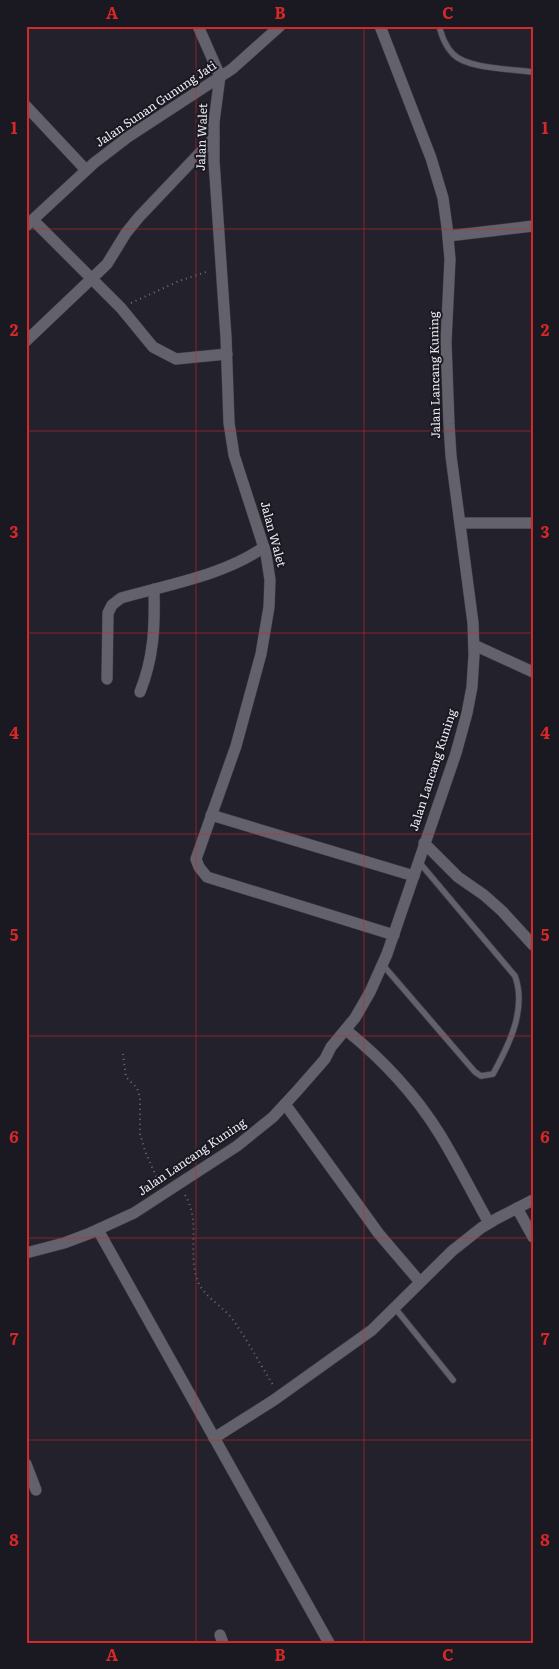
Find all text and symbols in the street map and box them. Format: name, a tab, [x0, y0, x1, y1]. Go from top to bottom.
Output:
text: A	[106, 0, 118, 24]
text: B	[274, 0, 286, 24]
text: C	[442, 0, 454, 24]
street label: Jalan Sunan Gunung Jati	[91, 56, 220, 151]
street label: Jalan Walet	[191, 103, 211, 171]
text: 1	[11, 115, 18, 139]
text: 1	[542, 115, 549, 139]
street label: Jalan Lancang Kuning	[424, 311, 444, 439]
text: 2	[10, 317, 19, 341]
text: 2	[541, 317, 550, 341]
street label: Jalan Walet	[257, 499, 291, 569]
text: 3	[10, 519, 19, 543]
text: 3	[541, 519, 550, 543]
street label: Jalan Lancang Kuning	[404, 706, 460, 833]
text: 4	[9, 720, 19, 744]
text: 4	[540, 720, 550, 744]
text: 5	[10, 922, 19, 946]
text: 5	[541, 922, 550, 946]
street label: Jalan Lancang Kuning	[134, 1113, 249, 1199]
text: 6	[9, 1124, 19, 1148]
text: 6	[540, 1124, 550, 1148]
text: 7	[10, 1326, 19, 1350]
text: 7	[541, 1326, 550, 1350]
text: 8	[9, 1527, 19, 1551]
text: 8	[540, 1527, 550, 1551]
text: A	[106, 1642, 118, 1666]
text: B	[274, 1642, 286, 1666]
text: C	[442, 1642, 454, 1666]

